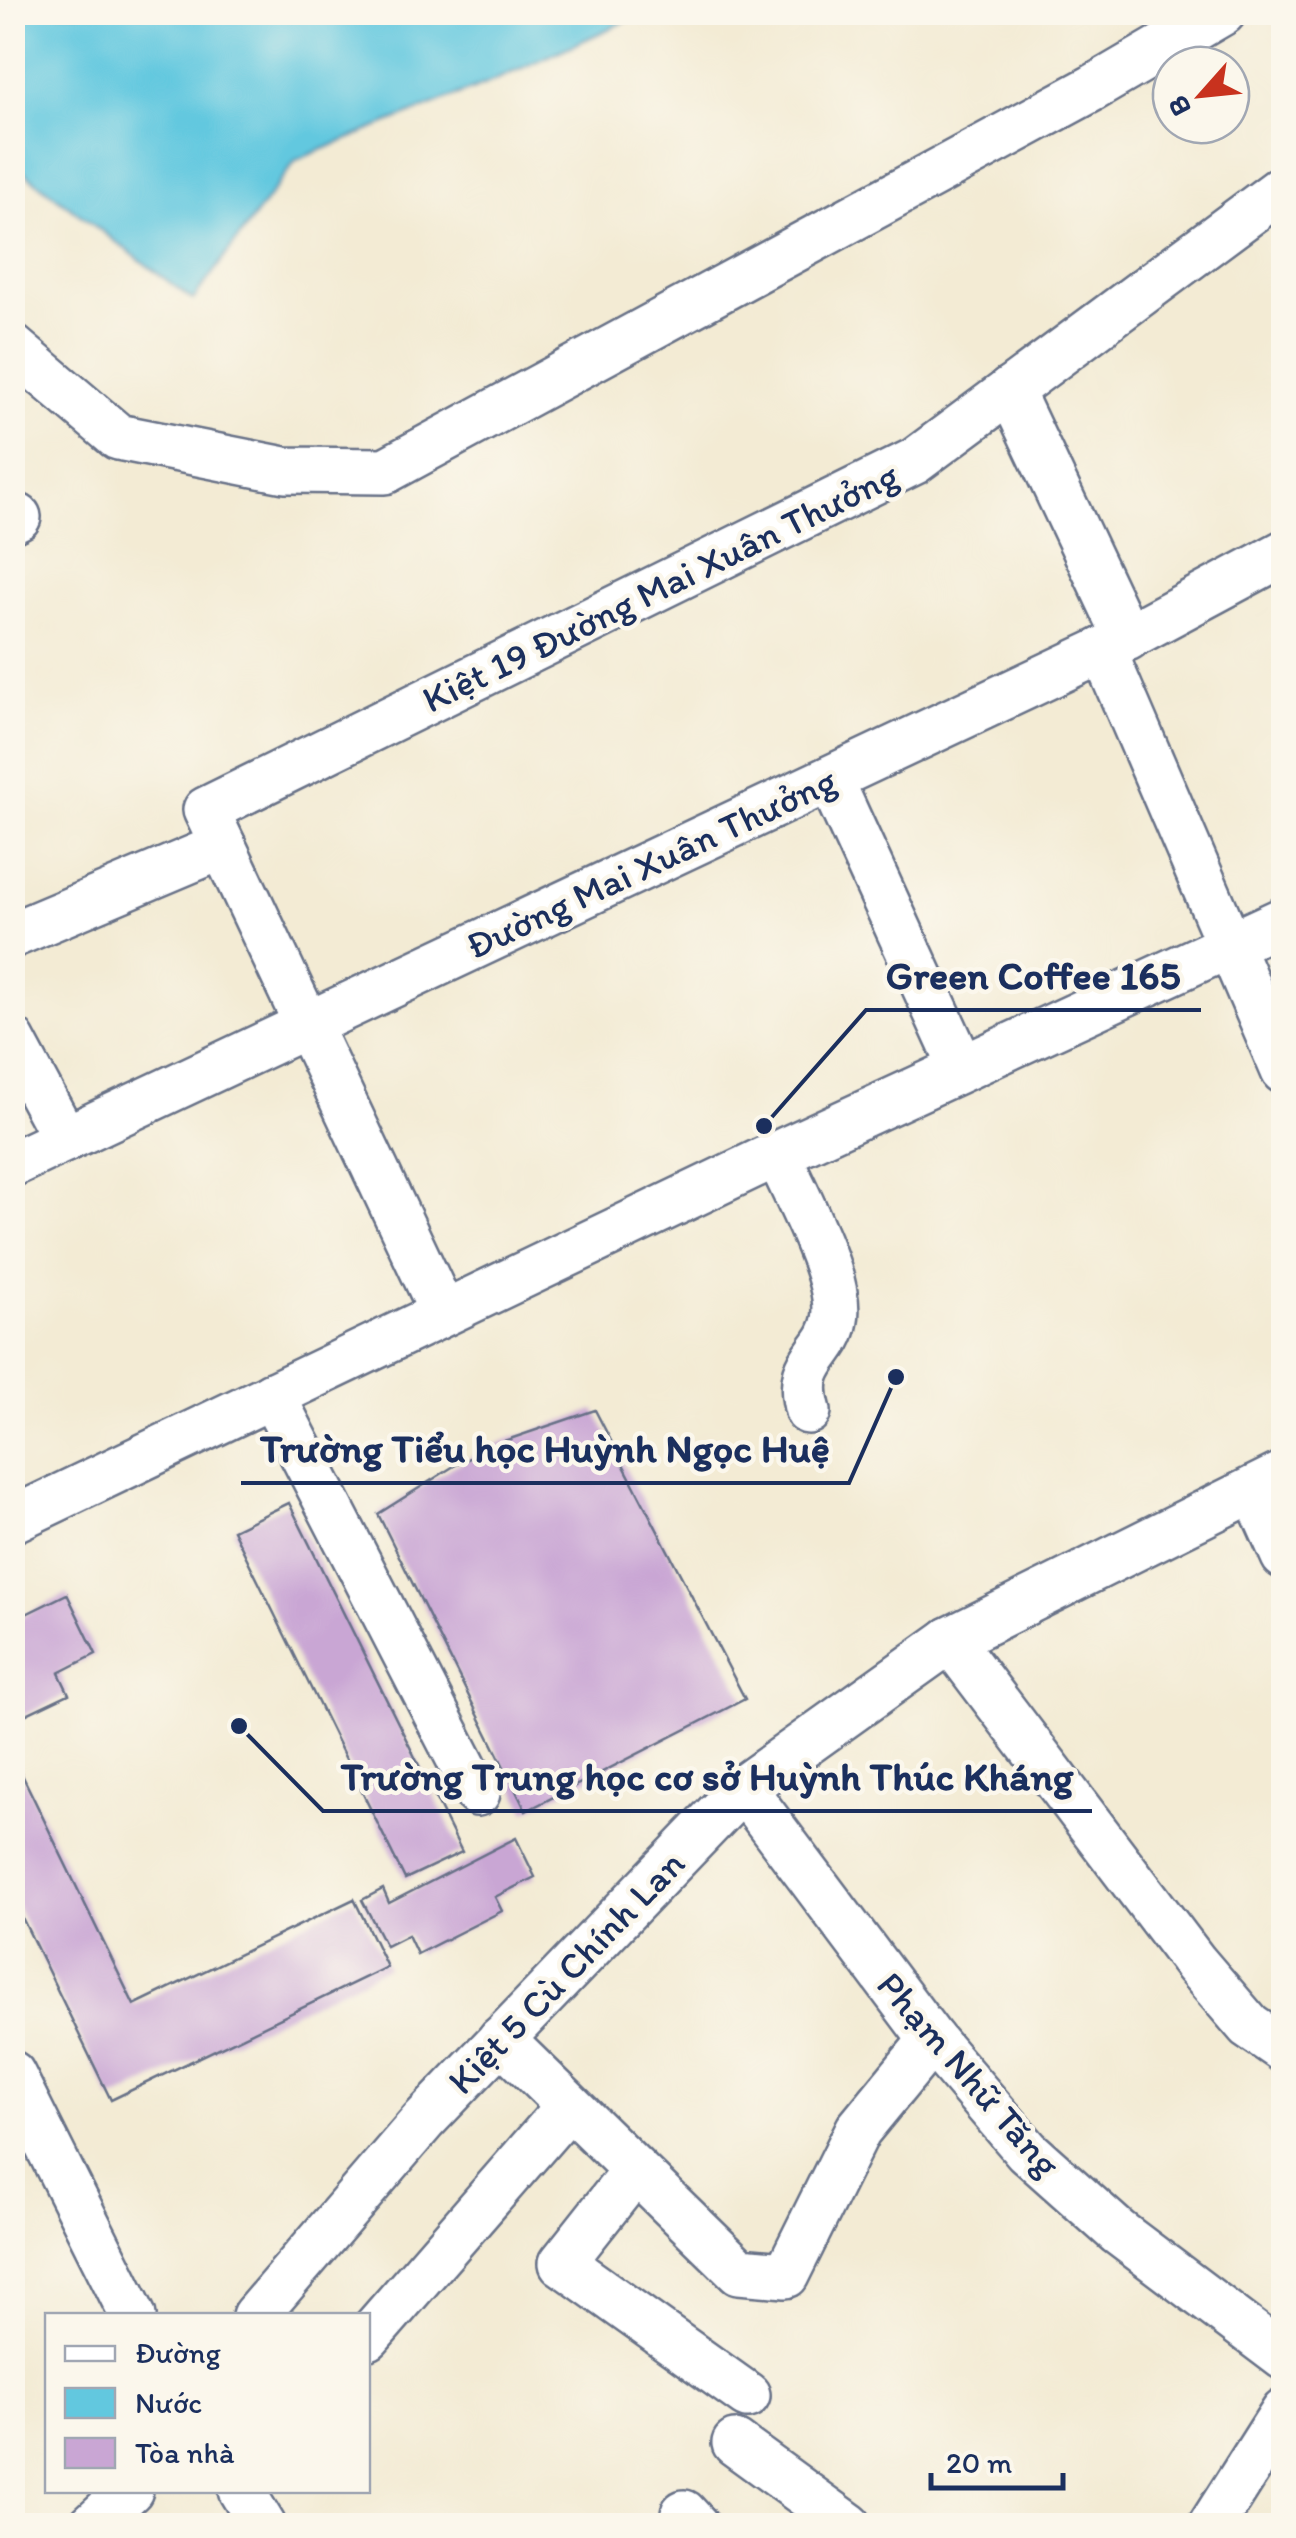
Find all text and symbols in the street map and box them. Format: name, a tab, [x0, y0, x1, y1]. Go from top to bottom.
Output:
north arrow	[1151, 45, 1251, 145]
text: B	[1159, 91, 1198, 122]
street label: Kiệt 19 Đường Mai Xuân Thưởng	[415, 451, 906, 722]
street label: Đường Mai Xuân Thưởng	[459, 757, 844, 969]
callout: Green Coffee 165	[866, 940, 1201, 1010]
text: Green Coffee 165	[886, 951, 1180, 999]
callout: Trường Tiểu học Huỳnh Ngọc Huệ	[241, 1413, 849, 1483]
text: Trường Tiểu học Huỳnh Ngọc Huệ	[259, 1424, 830, 1472]
callout: Trường Trung học cơ sở Huỳnh Thúc Kháng	[323, 1741, 1092, 1811]
text: Trường Trung học cơ sở Huỳnh Thúc Kháng	[340, 1752, 1074, 1800]
street label: Kiệt 5 Cù Chính Lan	[438, 1840, 694, 2104]
street label: Phạm Nhữ Tăng	[867, 1962, 1071, 2186]
legend	[45, 2313, 370, 2493]
text: Đường	[135, 2334, 221, 2371]
text: Nước	[135, 2384, 202, 2421]
scale bar	[931, 2428, 1064, 2490]
text: Tòa nhà	[135, 2434, 235, 2471]
text: 20 m	[946, 2444, 1012, 2481]

